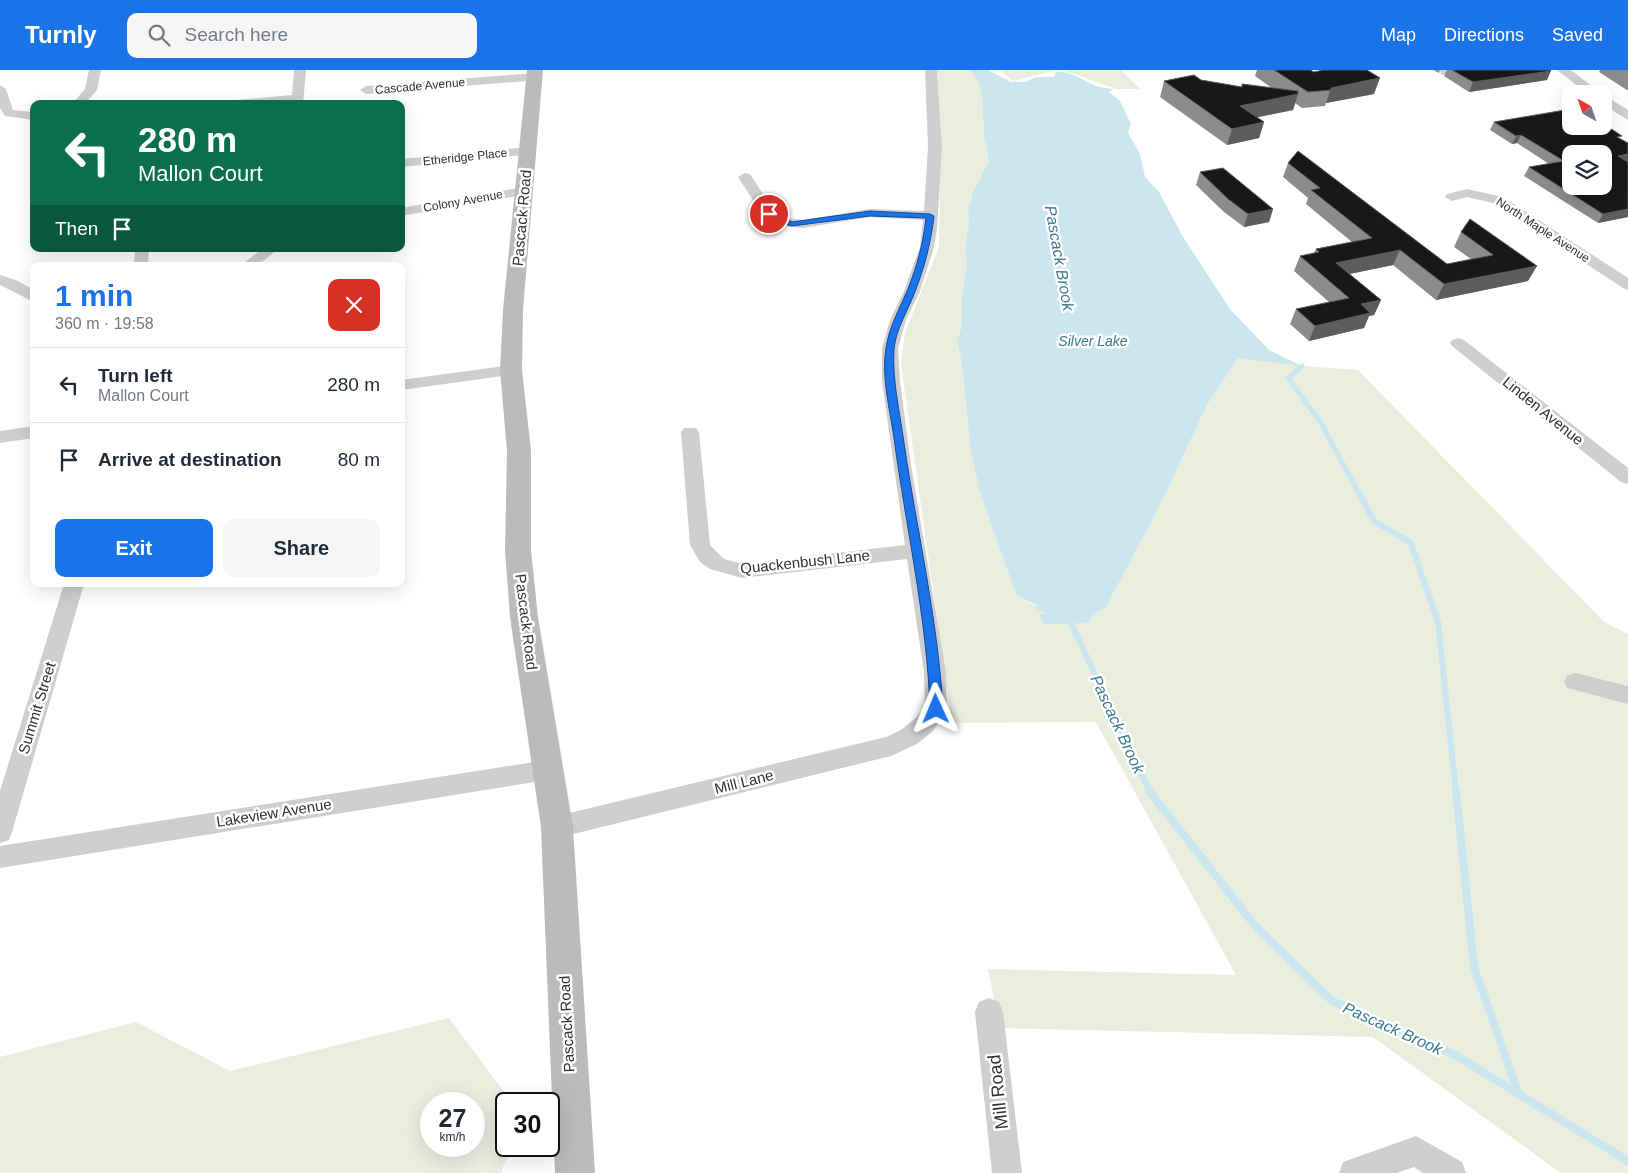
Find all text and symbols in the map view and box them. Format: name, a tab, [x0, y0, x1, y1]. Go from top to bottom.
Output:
search box	[127, 13, 477, 58]
text: Turnly	[25, 21, 97, 48]
icon: search	[145, 21, 173, 49]
text: Search here	[185, 24, 288, 45]
text: Map	[1381, 25, 1416, 45]
text: Directions	[1444, 25, 1524, 45]
text: Saved	[1552, 25, 1603, 45]
street label: Cascade Avenue	[374, 75, 466, 97]
north arrow	[1562, 85, 1612, 135]
map controls	[1562, 85, 1612, 195]
icon: left	[55, 120, 120, 185]
text: 280 m	[138, 120, 237, 159]
button: layers	[1562, 145, 1612, 195]
street label: Etheridge Place	[422, 146, 508, 168]
text: Mallon Court	[138, 161, 263, 186]
street label: Pascack Road	[509, 169, 534, 267]
street label: Colony Avenue	[422, 187, 504, 215]
pin	[748, 193, 790, 235]
street label: North Maple Avenue	[1494, 195, 1593, 266]
icon: arrive	[755, 200, 783, 228]
water label: Pascack Brook	[1042, 204, 1077, 313]
icon: arrive	[108, 215, 136, 243]
text: Then	[55, 218, 98, 239]
text: 1 min	[55, 279, 133, 312]
button: close	[328, 279, 380, 331]
text: 360 m · 19:58	[55, 315, 154, 332]
water label: Silver Lake	[1058, 333, 1128, 349]
text: Turn left	[98, 365, 173, 386]
icon: left	[55, 371, 83, 399]
street label: Linden Avenue	[1499, 373, 1587, 448]
text: 280 m	[327, 374, 380, 395]
text: Mallon Court	[98, 387, 189, 404]
icon: arrive	[55, 446, 83, 474]
text: Arrive at destination	[98, 449, 282, 470]
text: 80 m	[338, 449, 380, 470]
button: Exit	[55, 519, 213, 577]
button: Share	[223, 519, 380, 577]
street label: Quackenbush Lane	[739, 546, 871, 577]
street label: Pascack Road	[512, 573, 541, 671]
street label: Summit Street	[15, 659, 59, 756]
water label: Pascack Brook	[1087, 672, 1148, 777]
position arrow	[909, 682, 961, 734]
street label: Mill Lane	[713, 766, 775, 797]
street label: Lakeview Avenue	[215, 795, 333, 830]
street label: Pascack Road	[555, 975, 578, 1073]
water label: Pascack Brook	[1341, 999, 1446, 1058]
street label: Mill Road	[984, 1054, 1012, 1130]
speed limit sign: 30	[495, 1092, 560, 1157]
text: 27	[439, 1104, 466, 1132]
text: km/h	[439, 1130, 466, 1144]

